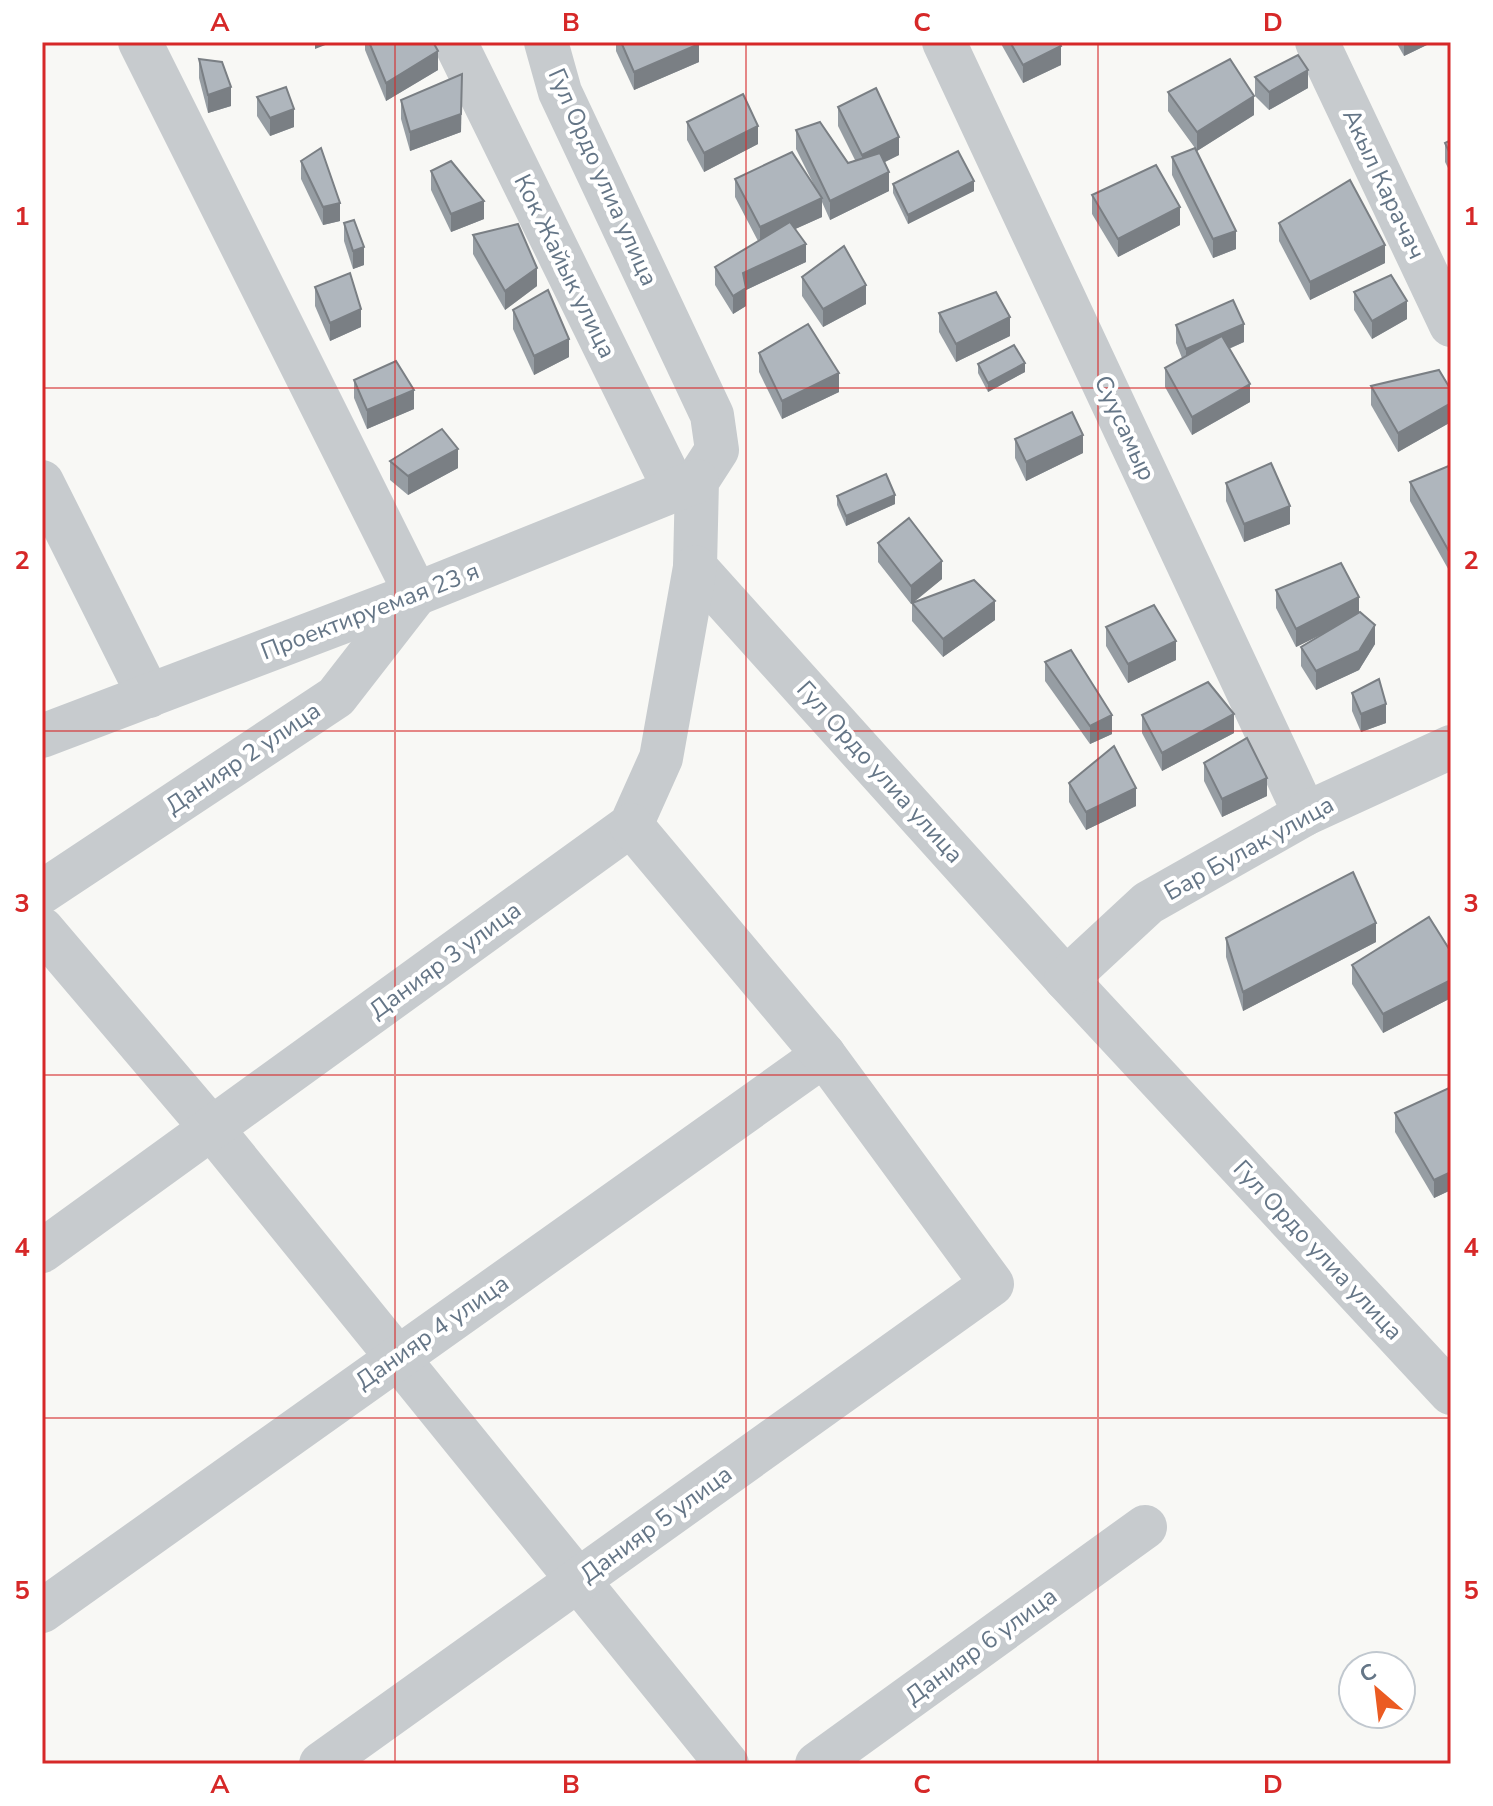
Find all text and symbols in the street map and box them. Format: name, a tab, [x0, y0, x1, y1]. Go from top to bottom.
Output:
text: A	[210, 5, 230, 40]
text: B	[562, 5, 580, 40]
text: C	[913, 5, 931, 40]
text: D	[1263, 5, 1283, 40]
street label: Гул Ордо улиа улица	[541, 63, 665, 291]
street label: Акыл Карачач	[1335, 104, 1433, 264]
street label: Кок Жайык улица	[507, 169, 623, 363]
text: 1	[14, 199, 30, 234]
text: 1	[1463, 199, 1479, 234]
street label: Суусамыр	[1087, 370, 1163, 486]
text: 2	[14, 543, 30, 578]
text: 2	[1463, 543, 1479, 578]
street label: Проектируемая 23 я	[256, 555, 484, 667]
street label: Гул Ордо улиа улица	[790, 674, 970, 870]
street label: Данияр 2 улица	[159, 694, 327, 822]
street label: Бар Булак улица	[1158, 788, 1340, 908]
text: 3	[14, 886, 30, 921]
text: 3	[1463, 886, 1479, 921]
street label: Данияр 3 улица	[363, 894, 527, 1026]
street label: Гул Ордо улиа улица	[1226, 1153, 1410, 1347]
text: 4	[14, 1230, 30, 1265]
text: 4	[1463, 1230, 1479, 1265]
street label: Данияр 4 улица	[349, 1267, 515, 1397]
street label: Данияр 5 улица	[574, 1458, 738, 1590]
text: 5	[14, 1573, 30, 1608]
text: 5	[1463, 1573, 1479, 1608]
street label: Данияр 6 улица	[899, 1580, 1063, 1712]
north arrow	[1337, 1650, 1417, 1730]
text: С	[1354, 1656, 1382, 1690]
text: A	[210, 1767, 230, 1802]
text: B	[562, 1767, 580, 1802]
text: C	[913, 1767, 931, 1802]
text: D	[1263, 1767, 1283, 1802]

